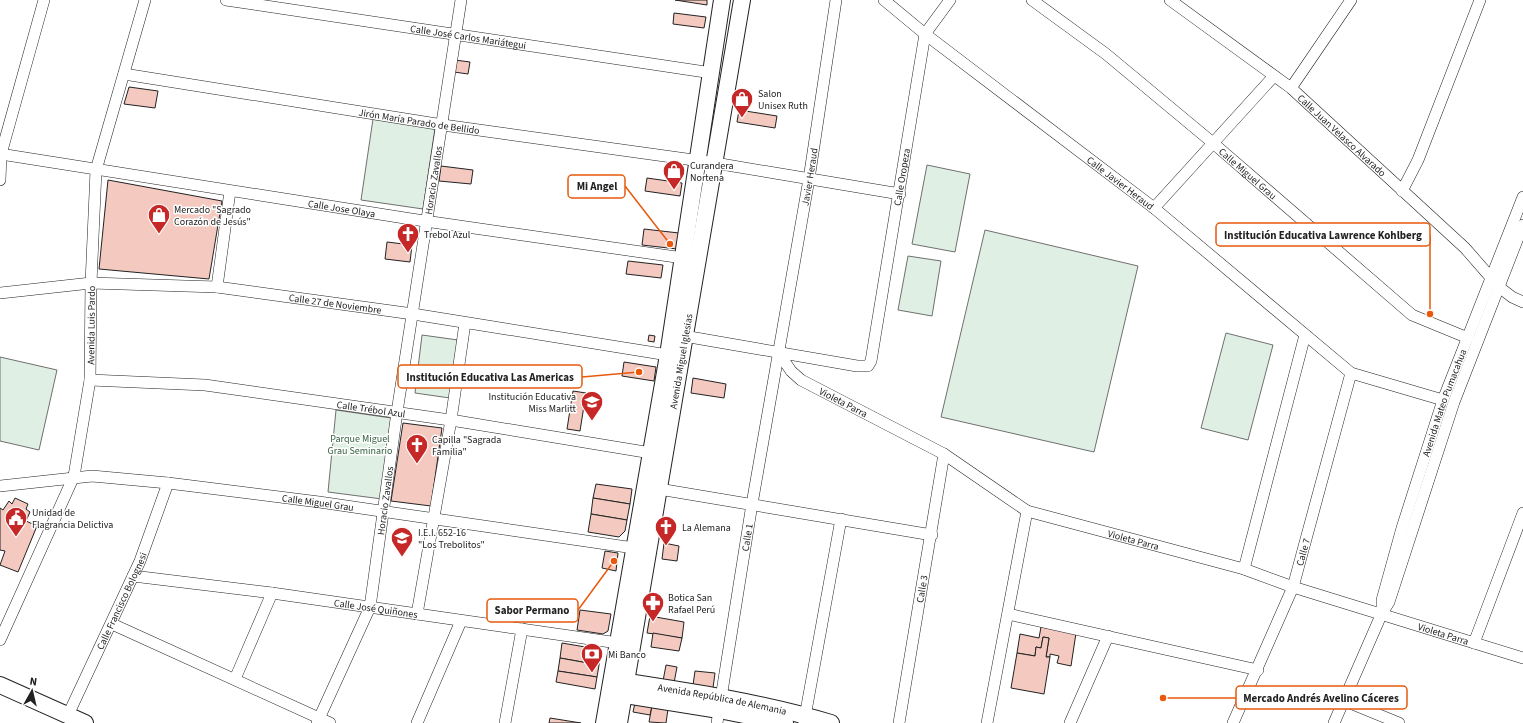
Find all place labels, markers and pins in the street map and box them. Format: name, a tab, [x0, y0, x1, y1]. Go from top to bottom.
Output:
shop icon: Salon Unisex Ruth	[729, 86, 755, 119]
place label: Salon Unisex Ruth	[758, 87, 808, 113]
shop icon: Curandera Nortena	[661, 158, 687, 191]
place label: Curandera Nortena	[690, 159, 734, 185]
callout: Mi Angel	[568, 175, 625, 198]
shop icon: Mercado "Sagrado Corazón de Jesús"	[146, 202, 172, 235]
place label: Mercado "Sagrado Corazón de Jesús"	[174, 203, 251, 229]
church icon: Trebol Azul	[395, 221, 421, 254]
callout: Institución Educativa Lawrence Kohlberg	[1216, 223, 1430, 246]
place label: Trebol Azul	[424, 228, 471, 242]
callout: Institución Educativa Las Americas	[398, 365, 582, 388]
school or university icon: Institución Educativa Miss Marlitt	[579, 389, 605, 422]
place label: Institución Educativa Miss Marlitt	[488, 390, 577, 416]
church icon: Capilla "Sagrada Familia"	[404, 432, 430, 465]
place label: Capilla "Sagrada Familia"	[432, 433, 501, 459]
public building icon: Unidad de Flagrancia Delictiva	[3, 505, 29, 538]
place label: Unidad de Flagrancia Delictiva	[32, 506, 113, 532]
church icon: La Alemana	[653, 514, 679, 547]
place label: La Alemana	[682, 521, 731, 535]
school or university icon: I.E.I. 652-16 "Los Trebolitos"	[389, 525, 415, 558]
place label: I.E.I. 652-16 "Los Trebolitos"	[418, 526, 485, 552]
pharmacy icon: Botica San Rafael Perú	[640, 590, 666, 623]
place label: Botica San Rafael Perú	[668, 591, 715, 617]
callout: Sabor Permano	[487, 599, 578, 622]
bank icon: Mi Banco	[579, 641, 605, 674]
place label: Mi Banco	[608, 648, 646, 662]
callout: Mercado Andrés Avelino Cáceres	[1236, 686, 1407, 709]

